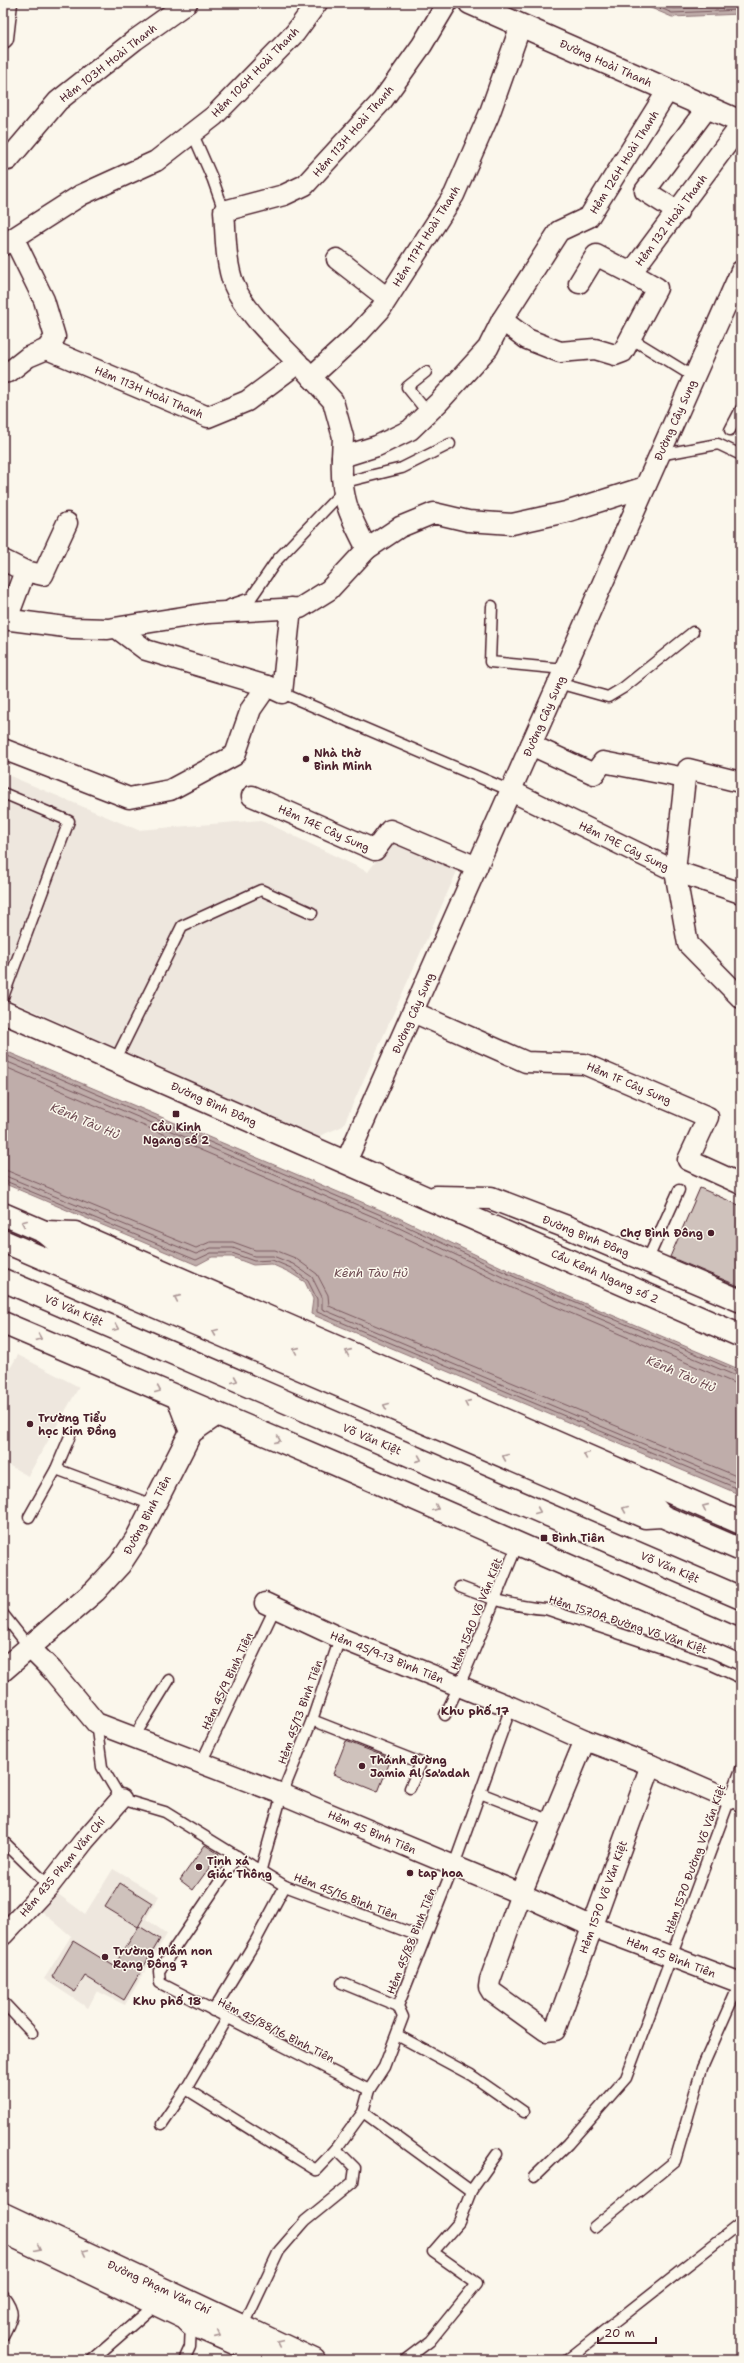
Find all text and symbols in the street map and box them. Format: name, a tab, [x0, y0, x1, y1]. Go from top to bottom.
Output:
street label: Hẻm 103H Hoài Thanh	[56, 20, 160, 106]
street label: Hẻm 106H Hoài Thanh	[208, 24, 303, 121]
street label: Đường Hoài Thanh	[557, 36, 655, 91]
street label: Hẻm 113H Hoài Thanh	[309, 82, 397, 180]
street label: Hẻm 126H Hoài Thanh	[586, 107, 663, 217]
street label: Hẻm 132 Hoài Thanh	[632, 171, 711, 269]
street label: Hẻm 117H Hoài Thanh	[389, 183, 464, 290]
street label: Hẻm 113H Hoài Thanh	[92, 363, 206, 422]
street label: Đường Cây Sung	[651, 377, 700, 463]
street label: Đường Cây Sung	[520, 673, 569, 759]
place label: Nhà thờ Bình Minh	[314, 746, 372, 774]
marker: Nhà thờ Bình Minh	[301, 754, 311, 764]
street label: Hẻm 14E Cây Sung	[276, 802, 372, 855]
street label: Hẻm 19E Cây Sung	[576, 818, 672, 875]
street label: Đường Cây Sung	[389, 970, 438, 1056]
street label: Hẻm 1F Cây Sung	[584, 1059, 674, 1108]
street label: Đường Bình Đông	[168, 1079, 259, 1130]
water label: Kênh Tàu Hủ	[48, 1099, 122, 1143]
marker: Cầu Kinh Ngang số 2	[171, 1109, 181, 1119]
place label: Cầu Kinh Ngang số 2	[143, 1120, 209, 1148]
street label: Đường Bình Đông	[540, 1212, 632, 1261]
one-way arrow	[21, 1220, 28, 1228]
place label: Chợ Bình Đông	[620, 1226, 703, 1241]
marker: Chợ Bình Đông	[706, 1228, 716, 1238]
street label: Cầu Kênh Ngang số 2	[549, 1246, 661, 1307]
water label: Kênh Tàu Hủ	[334, 1265, 408, 1281]
street label: Võ Văn Kiệt	[42, 1291, 106, 1330]
one-way arrow	[174, 1295, 181, 1303]
one-way arrow	[112, 1324, 119, 1332]
one-way arrow	[212, 1329, 219, 1337]
one-way arrow	[35, 1334, 42, 1342]
one-way arrow	[293, 1347, 301, 1355]
one-way arrow	[344, 1348, 351, 1356]
water label: Kênh Tàu Hủ	[644, 1352, 718, 1396]
one-way arrow	[231, 1375, 239, 1383]
one-way arrow	[155, 1385, 162, 1393]
one-way arrow	[463, 1400, 470, 1408]
one-way arrow	[383, 1403, 390, 1411]
place label: Trường Tiểu học Kim Đồng	[38, 1410, 116, 1439]
marker: Trường Tiểu học Kim Đồng	[25, 1419, 35, 1429]
street label: Võ Văn Kiệt	[340, 1420, 404, 1459]
one-way arrow	[274, 1435, 282, 1443]
one-way arrow	[583, 1452, 590, 1460]
one-way arrow	[415, 1454, 422, 1462]
one-way arrow	[502, 1454, 510, 1462]
street label: Đường Bình Tiên	[120, 1473, 175, 1557]
one-way arrow	[432, 1503, 440, 1511]
one-way arrow	[702, 1504, 710, 1512]
one-way arrow	[621, 1505, 628, 1513]
one-way arrow	[535, 1506, 542, 1514]
place label: Bình Tiên	[552, 1531, 605, 1546]
marker: Bình Tiên	[539, 1533, 549, 1543]
street label: Võ Văn Kiệt	[638, 1548, 702, 1587]
street label: Hẻm 1540 Võ Văn Kiệt	[447, 1556, 506, 1673]
street label: Hẻm 1570A Đường Võ Văn Kiệt	[547, 1592, 709, 1657]
street label: Hẻm 45/9-13 Bình Tiên	[328, 1628, 446, 1687]
street label: Hẻm 45/9 Bình Tiên	[198, 1630, 257, 1732]
street label: Hẻm 45/13 Bình Tiên	[275, 1658, 326, 1766]
district label: Khu phố 17	[441, 1703, 510, 1719]
place label: Thánh đường Jamia Al Sa'adah	[370, 1753, 470, 1781]
marker: Thánh đường Jamia Al Sa'adah	[357, 1761, 367, 1771]
street label: Hẻm 1570 Đường Võ Văn Kiệt	[661, 1782, 730, 1936]
street label: Hẻm 45 Bình Tiên	[325, 1807, 419, 1858]
street label: Hẻm 435 Phạm Văn Chí	[16, 1814, 109, 1920]
street label: Hẻm 1570 Võ Văn Kiệt	[576, 1838, 631, 1956]
place label: Tịnh xá Giác Thông	[207, 1854, 272, 1882]
marker: Tịnh xá Giác Thông	[194, 1862, 204, 1872]
place label: tap hoa	[418, 1866, 464, 1881]
marker: tap hoa	[405, 1868, 415, 1878]
street label: Hẻm 45/16 Bình Tiên	[292, 1870, 400, 1923]
street label: Hẻm 45/88 Bình Tiên	[383, 1886, 440, 1997]
street label: Hẻm 45 Bình Tiên	[624, 1934, 718, 1982]
place label: Trường Mầm non Rạng Đông 7	[113, 1944, 213, 1972]
marker: Trường Mầm non Rạng Đông 7	[100, 1952, 110, 1962]
district label: Khu phố 18	[133, 1993, 201, 2009]
street label: Hẻm 45/88/16 Bình Tiên	[215, 1994, 337, 2067]
one-way arrow	[34, 2243, 41, 2251]
one-way arrow	[82, 2249, 90, 2257]
street label: Đường Phạm Văn Chí	[105, 2257, 213, 2318]
scale bar	[598, 2319, 656, 2345]
text: 20 m	[604, 2325, 635, 2341]
one-way arrow	[213, 2330, 221, 2338]
one-way arrow	[276, 2340, 283, 2348]

